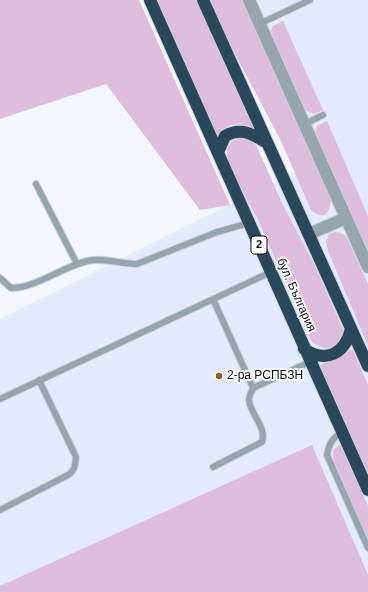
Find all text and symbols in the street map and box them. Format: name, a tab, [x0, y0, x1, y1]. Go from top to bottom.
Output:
road number: 2	[251, 236, 267, 254]
street label: бул. България	[273, 256, 319, 334]
place label: 2-ра РСПБЗН	[227, 369, 303, 383]
marker: 2-ра РСПБЗН	[214, 371, 224, 381]

